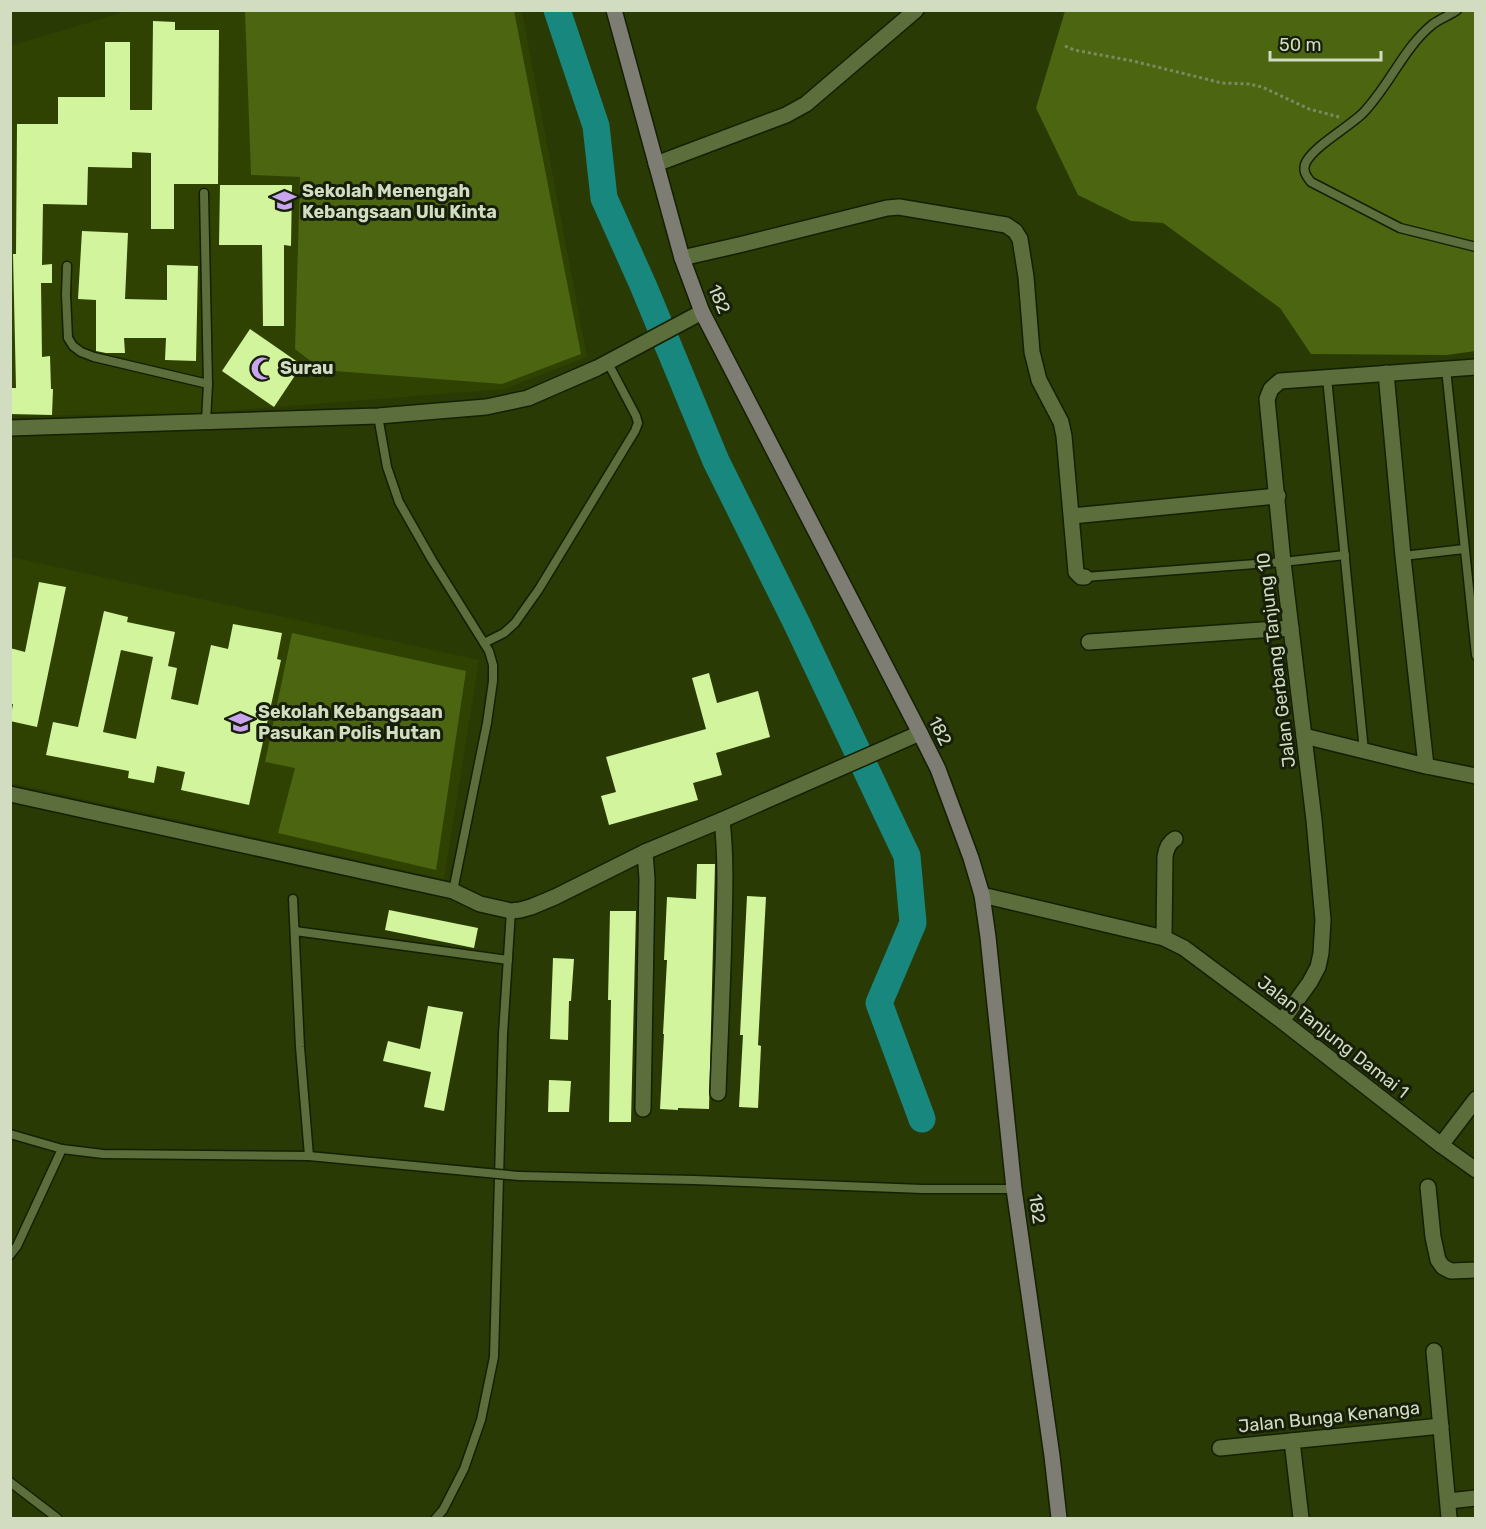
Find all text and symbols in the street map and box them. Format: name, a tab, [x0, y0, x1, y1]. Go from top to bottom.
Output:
scale bar	[1270, 24, 1381, 62]
text: 50 m	[1279, 34, 1322, 56]
place label: Sekolah Menengah Kebangsaan Ulu Kinta	[302, 180, 497, 223]
school or university icon: Sekolah Menengah Kebangsaan Ulu Kinta	[271, 188, 297, 214]
street label: 182	[703, 281, 735, 317]
mosque icon: Surau	[249, 355, 275, 381]
place label: Surau	[280, 357, 334, 379]
street label: Jalan Gerbang Tanjung 10	[1252, 551, 1300, 769]
place label: Sekolah Kebangsaan Pasukan Polis Hutan	[258, 701, 443, 744]
school or university icon: Sekolah Kebangsaan Pasukan Polis Hutan	[227, 709, 253, 735]
street label: 182	[924, 713, 956, 749]
street label: Jalan Tanjung Damai 1	[1253, 971, 1413, 1103]
street label: 182	[1024, 1193, 1050, 1225]
street label: Jalan Bunga Kenanga	[1237, 1397, 1421, 1437]

